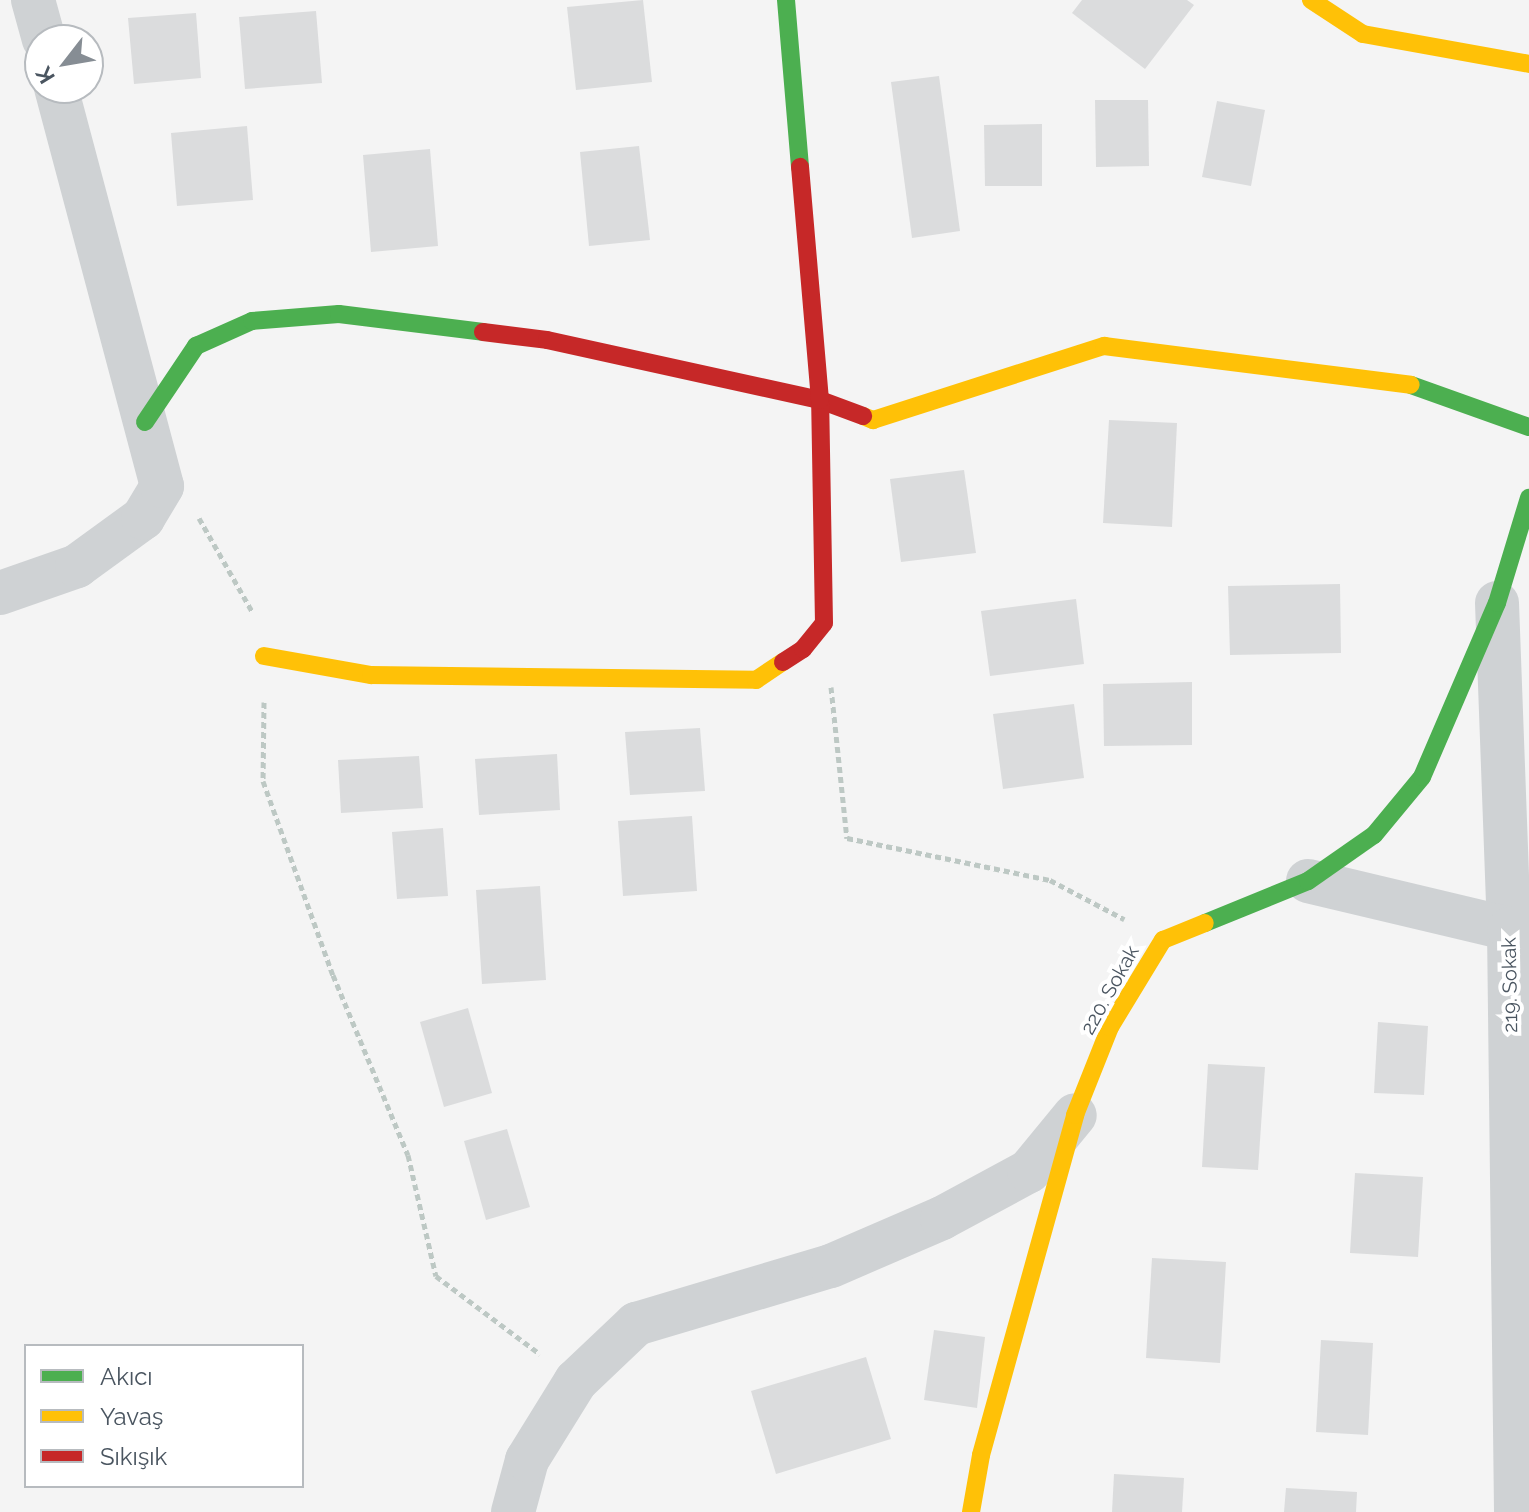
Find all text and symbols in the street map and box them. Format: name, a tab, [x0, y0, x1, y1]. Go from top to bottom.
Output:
north arrow	[24, 24, 104, 104]
text: K	[30, 62, 60, 88]
street label: 219. Sokak	[1497, 937, 1523, 1033]
street label: 220. Sokak	[1076, 941, 1144, 1039]
legend	[24, 1344, 304, 1488]
text: Akıcı	[100, 1362, 153, 1391]
text: Yavaş	[100, 1402, 163, 1431]
text: Sıkışık	[100, 1442, 167, 1471]

